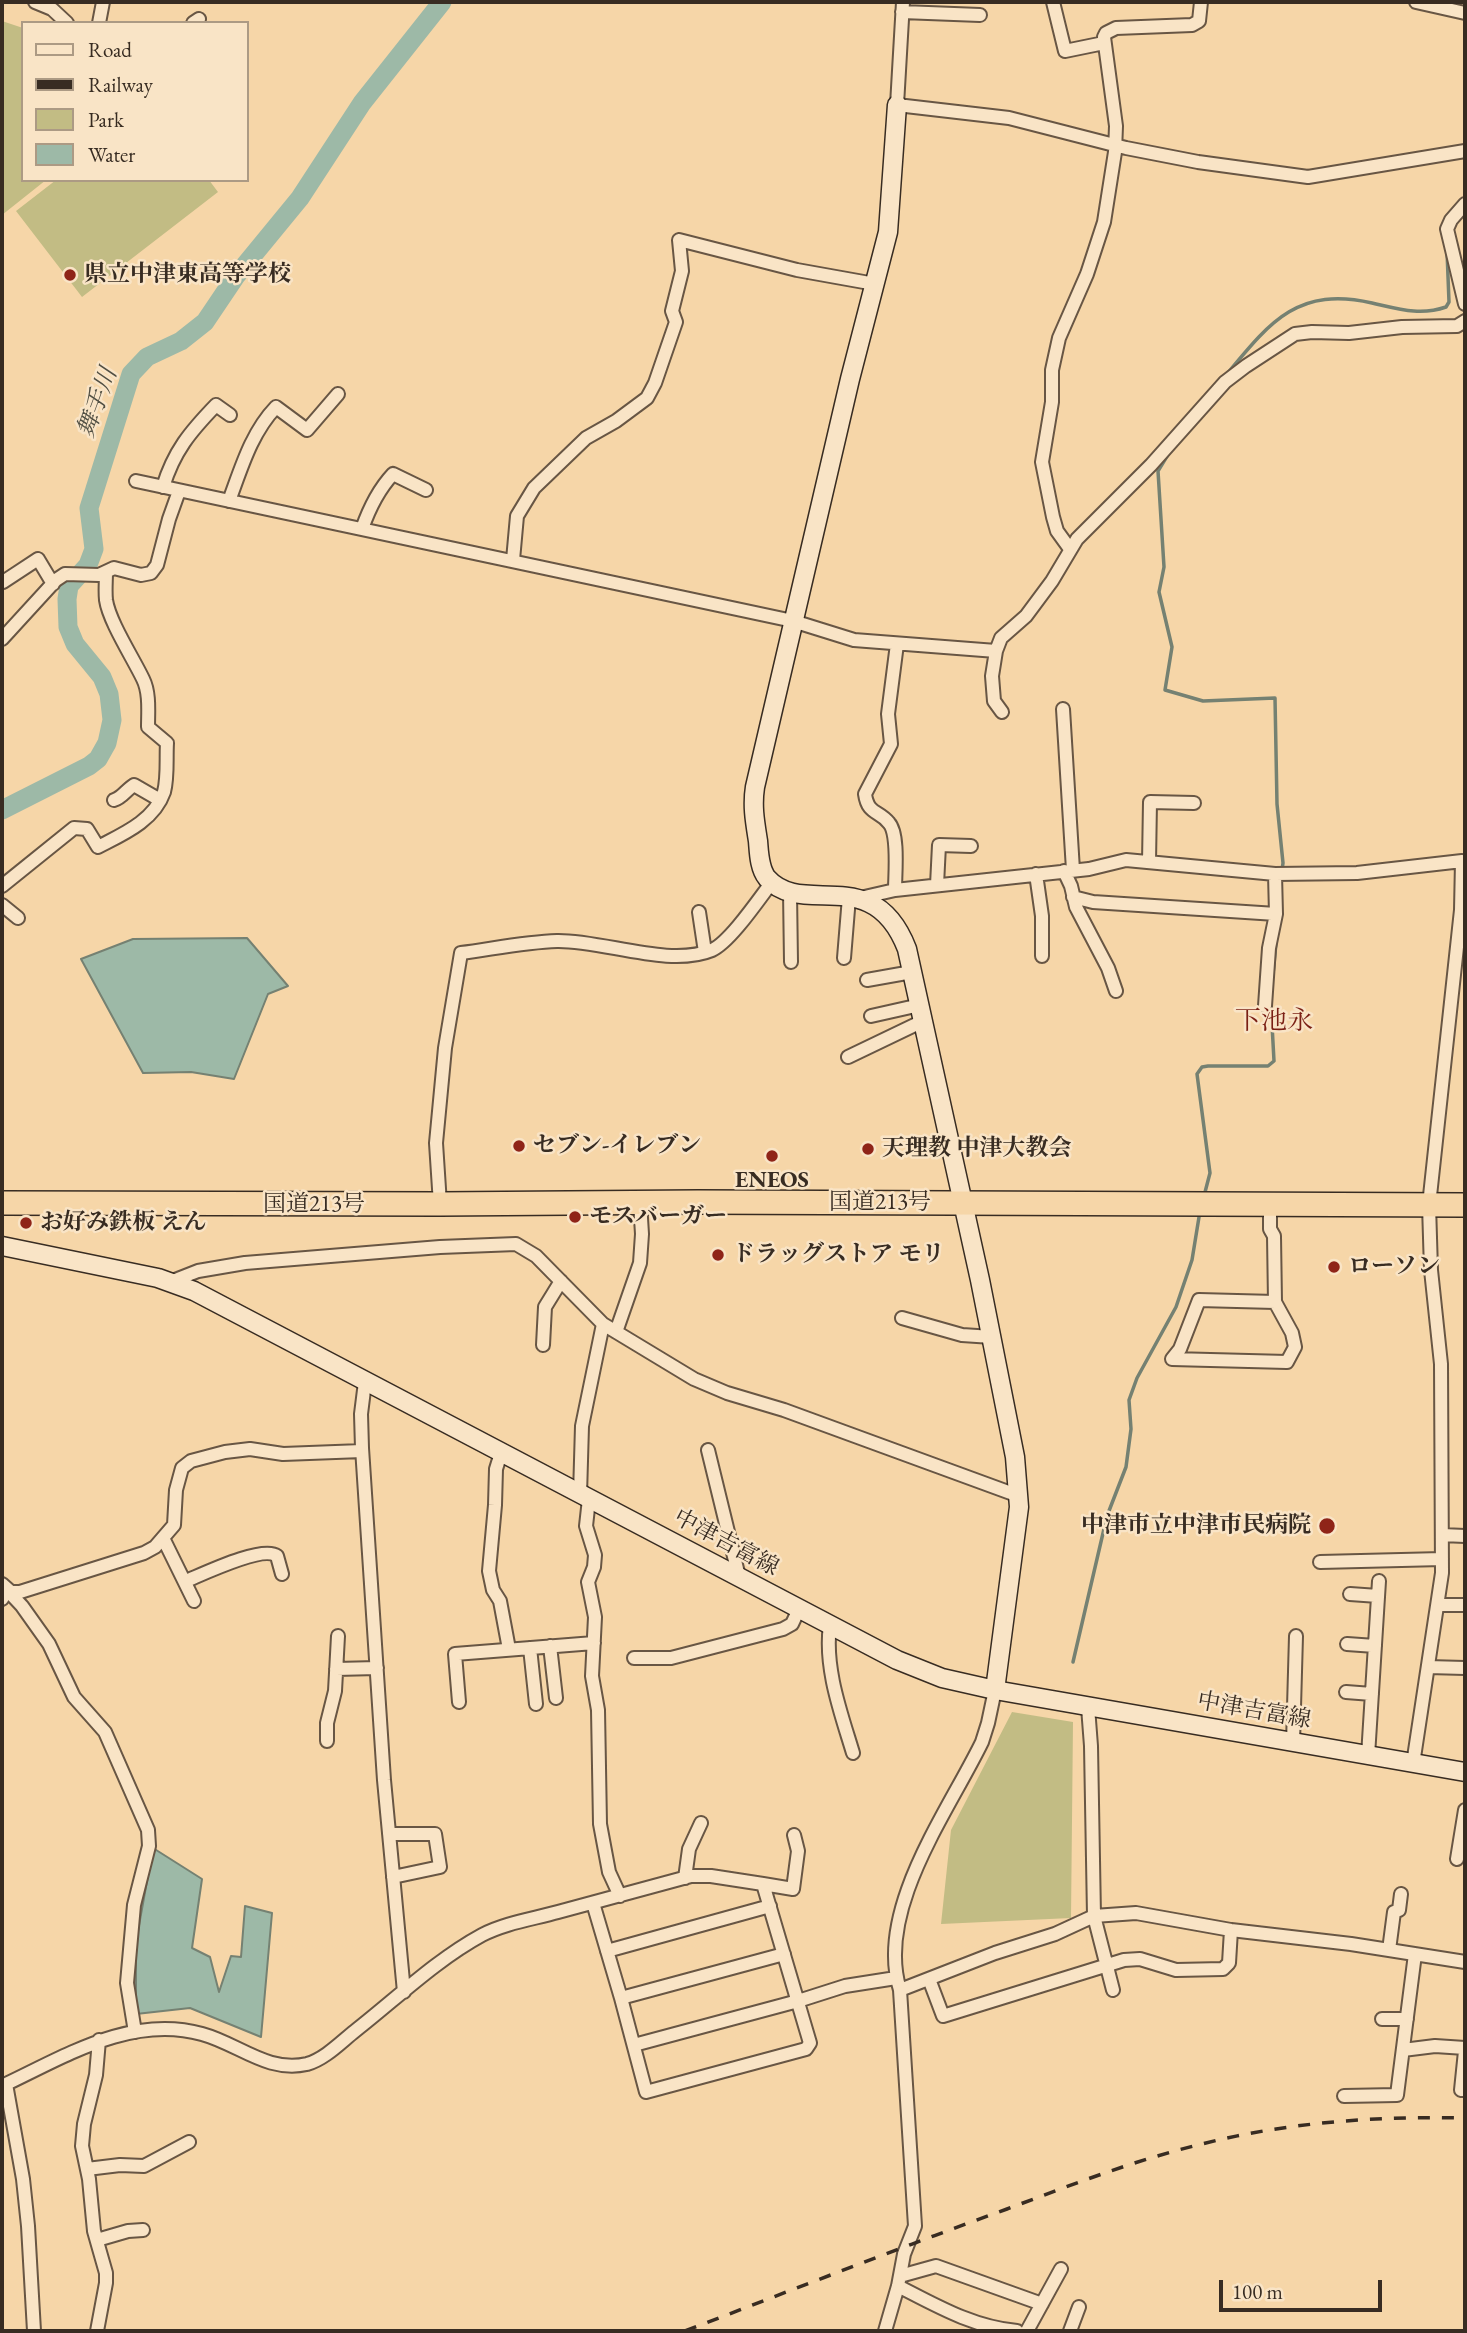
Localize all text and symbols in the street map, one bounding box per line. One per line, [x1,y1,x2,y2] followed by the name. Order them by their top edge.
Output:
[21,21,248,182] legend
[88,36,132,63] text: Road
[88,71,153,98] text: Railway
[88,106,124,133] text: Park
[88,141,135,168] text: Water
[84,261,291,289] place label: 県立中津東高等学校
[62,267,78,283] marker: 県立中津東高等学校
[72,364,124,442] water label: 舞手川
[1235,1006,1313,1038] district label: 下池永
[533,1132,701,1160] place label: セブン-イレブン
[882,1135,1071,1163] place label: 天理教 中津大教会
[511,1138,527,1154] marker: セブン-イレブン
[860,1141,876,1157] marker: 天理教 中津大教会
[764,1148,780,1164] marker: ENEOS
[735,1167,809,1195] place label: ENEOS
[829,1189,931,1217] street label: 国道213号
[263,1191,365,1219] street label: 国道213号
[589,1203,727,1231] place label: モスバーガー
[40,1209,206,1237] place label: お好み鉄板 えん
[567,1209,583,1225] marker: モスバーガー
[18,1215,34,1231] marker: お好み鉄板 えん
[732,1241,944,1269] place label: ドラッグストア モリ
[710,1247,726,1263] marker: ドラッグストア モリ
[1348,1253,1440,1281] place label: ローソン
[1326,1259,1342,1275] marker: ローソン
[669,1504,783,1582] street label: 中津吉富線
[1081,1512,1311,1540] place label: 中津市立中津市民病院
[1317,1516,1337,1536] marker: 中津市立中津市民病院
[1195,1687,1313,1735] street label: 中津吉富線
[1222,2266,1385,2310] scale bar
[1232,2278,1283,2305] text: 100 m

